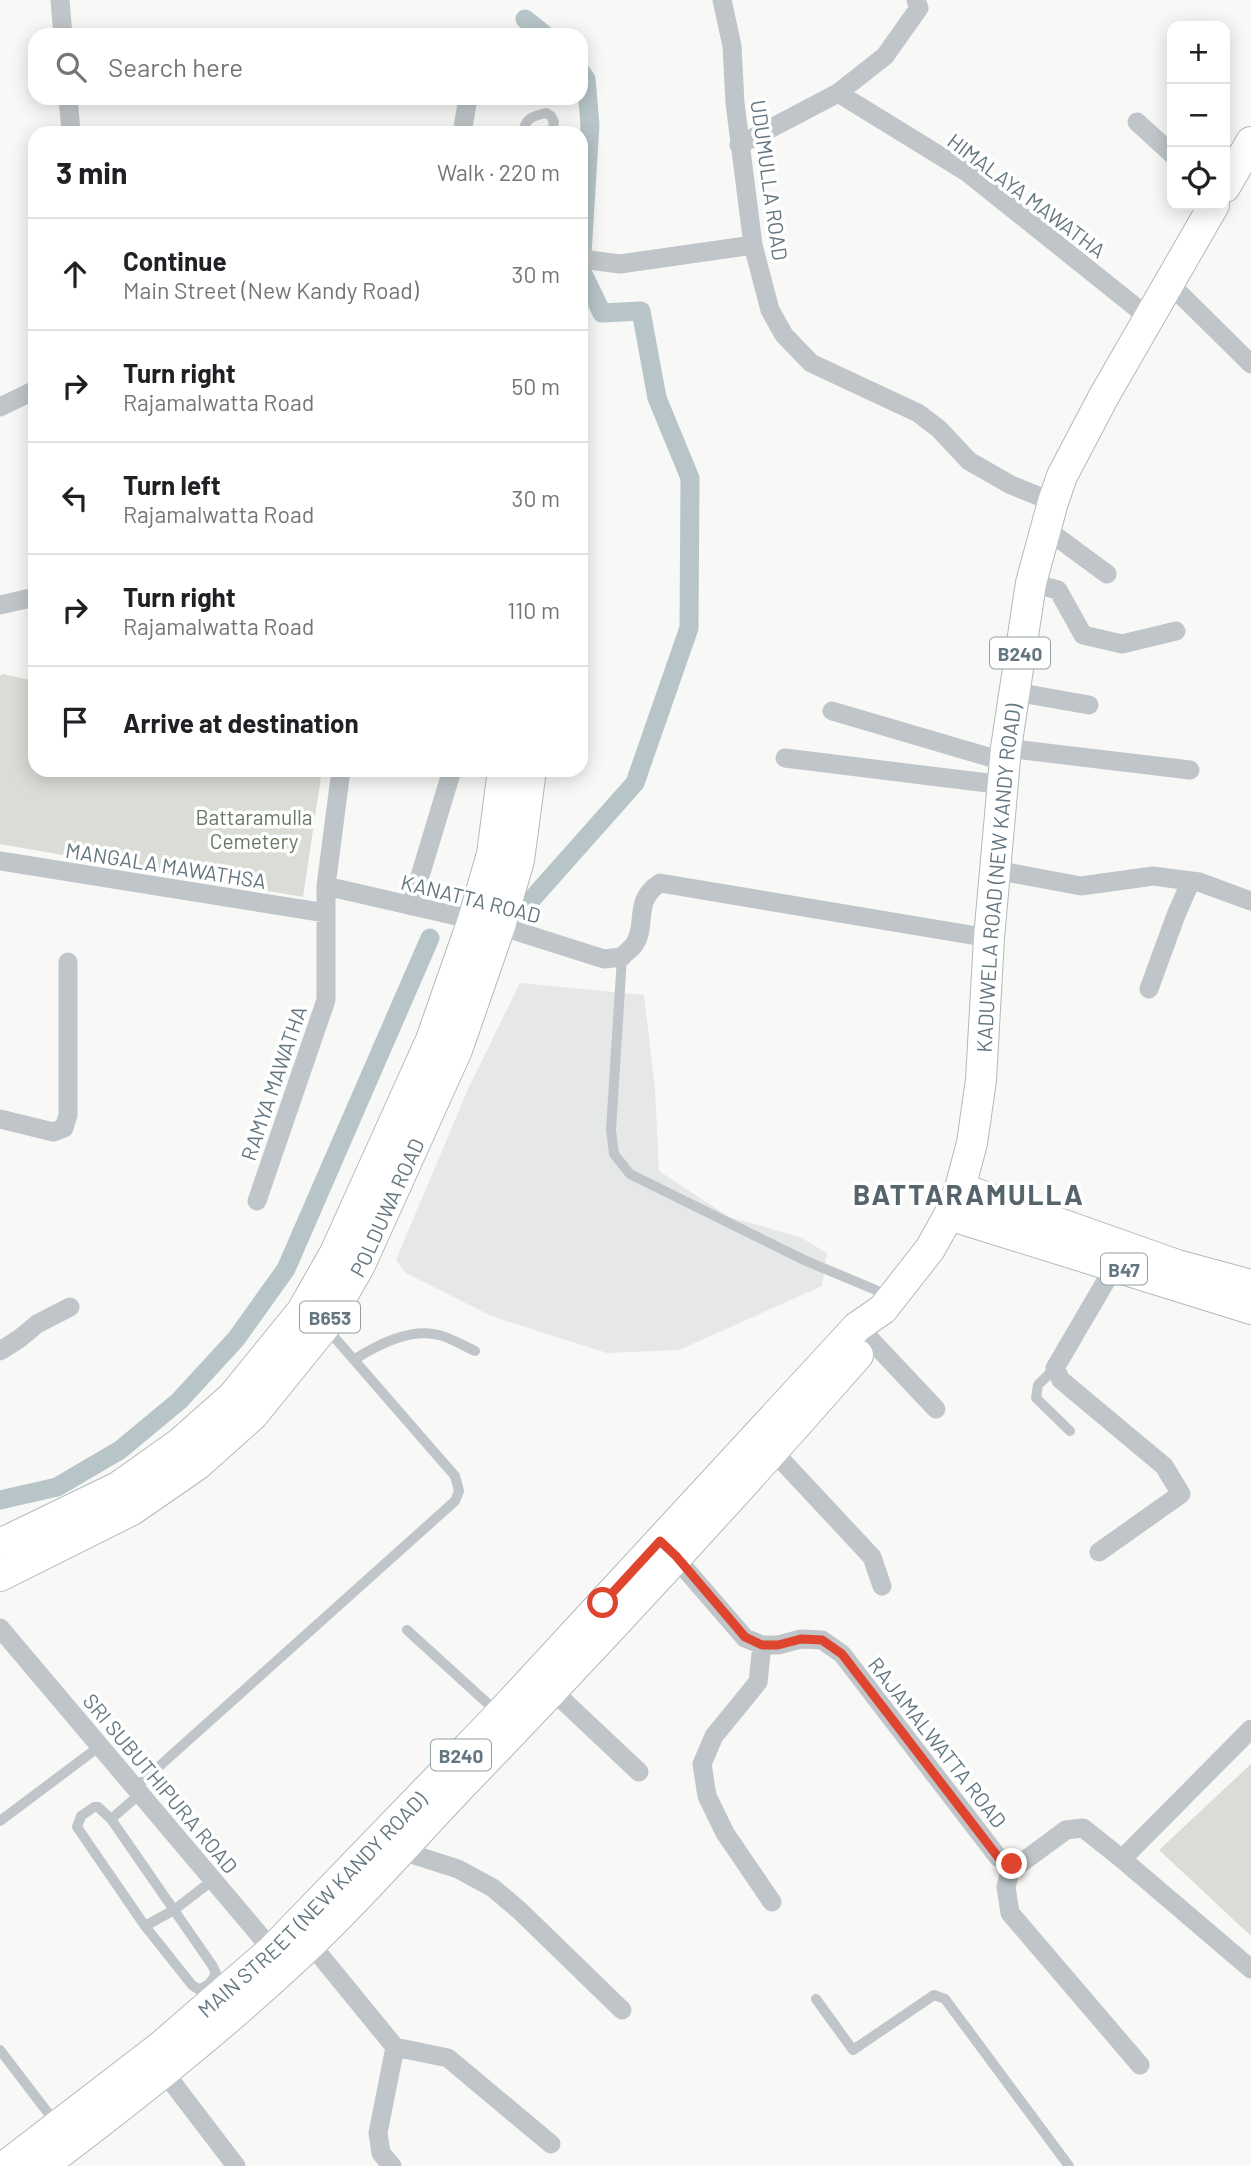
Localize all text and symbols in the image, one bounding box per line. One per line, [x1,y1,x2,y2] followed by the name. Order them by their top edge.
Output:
[1167,21,1230,210] map controls
[1167,21,1230,84] button: +
[28,28,588,105] search box
[52,48,90,86] icon: search
[108,51,243,82] text: Search here
[1167,84,1230,147] button: −
[746,98,794,262] street label: UDUMULLA ROAD
[943,127,1111,263] street label: HIMALAYA MAWATHA
[1167,147,1230,210] button: locate
[56,154,127,190] text: 3 min
[437,158,560,186] text: Walk · 220 m
[123,245,227,276] text: Continue
[56,255,94,293] icon: ahead
[512,260,560,288] text: 30 m
[123,276,419,304] text: Main Street (New Kandy Road)
[123,357,236,388] text: Turn right
[56,367,94,405] icon: right
[512,372,560,400] text: 50 m
[123,388,314,416] text: Rajamalwatta Road
[123,469,221,500] text: Turn left
[56,479,94,517] icon: left
[512,484,560,512] text: 30 m
[123,500,314,528] text: Rajamalwatta Road
[123,581,236,612] text: Turn right
[56,591,94,629] icon: right
[507,596,560,624] text: 110 m
[123,612,314,640] text: Rajamalwatta Road
[990,638,1050,668] road number: B240
[970,701,1025,1053] street label: KADUWELA ROAD (NEW KANDY ROAD)
[56,703,94,741] icon: arrive
[123,707,359,738] text: Arrive at destination
[195,804,313,853] park label: Battaramulla Cemetery
[64,837,268,893] street label: MANGALA MAWATHSA
[399,869,543,927] street label: KANATTA ROAD
[235,1002,311,1164] street label: RAMYA MAWATHA
[344,1134,428,1281] street label: POLDUWA ROAD
[853,1177,1085,1211] district label: BATTARAMULLA
[1101,1254,1147,1284] road number: B47
[300,1302,360,1332] road number: B653
[587,1587,618,1618] route start
[864,1652,1012,1832] street label: RAJAMALWATTA ROAD
[79,1688,243,1878] street label: SRI SUBUTHIPURA ROAD
[431,1740,491,1770] road number: B240
[192,1786,431,2022] street label: MAIN STREET (NEW KANDY ROAD)
[996,1848,1027,1879] route end

